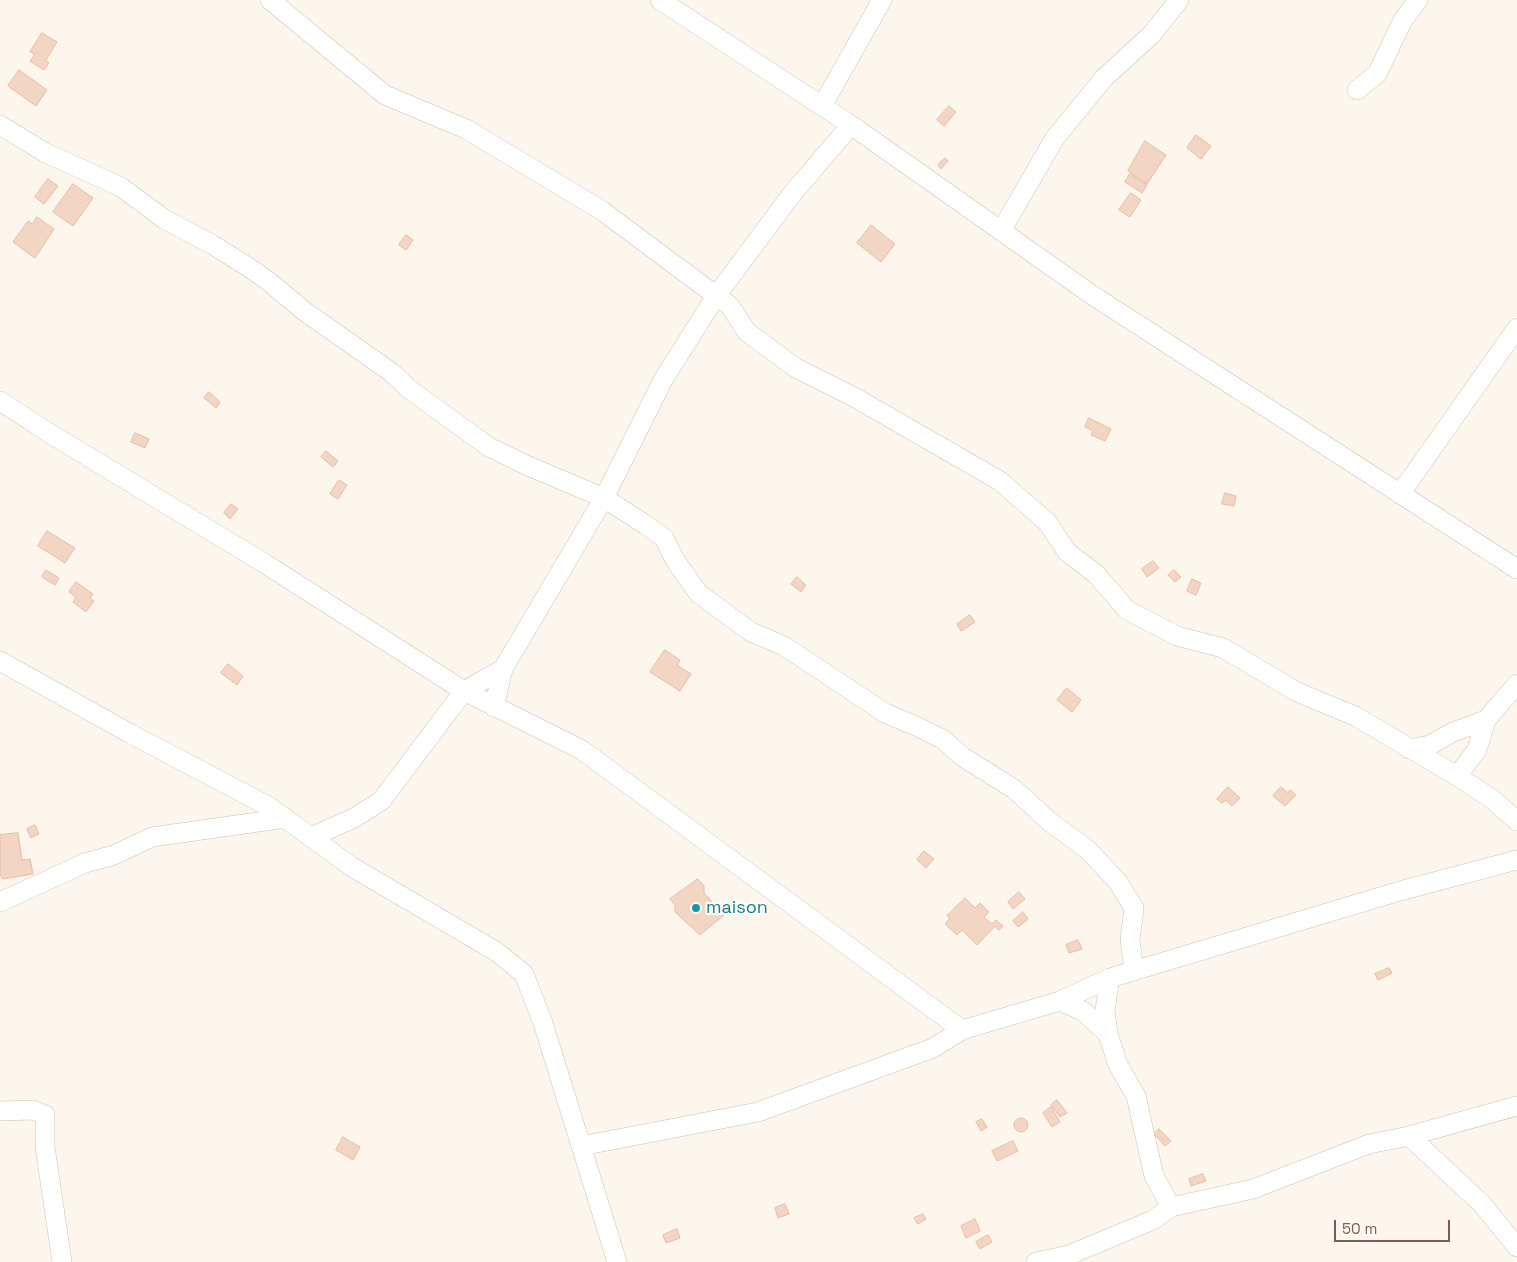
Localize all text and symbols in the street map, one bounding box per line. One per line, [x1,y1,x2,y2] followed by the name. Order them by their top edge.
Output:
[706,897,768,919] place label: maison
[690,902,702,914] marker: maison
[1337,1210,1453,1242] scale bar
[1342,1219,1377,1238] text: 50 m

